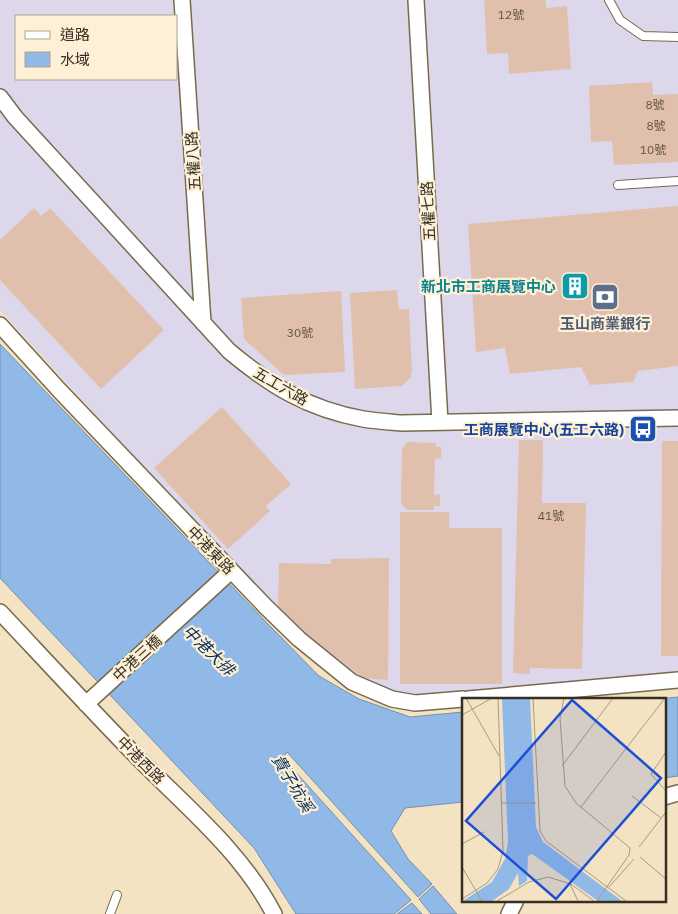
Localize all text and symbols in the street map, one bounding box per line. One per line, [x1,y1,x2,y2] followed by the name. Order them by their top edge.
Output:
[498,7,524,22] house number: 12號
[15,15,178,80] legend
[60,25,90,44] text: 道路
[60,50,90,69] text: 水域
[645,97,665,112] house number: 8號
[646,118,666,133] house number: 8號
[181,130,205,192] street label: 五權八路
[640,142,666,157] house number: 10號
[417,181,439,241] street label: 五權七路
[560,271,590,301] building icon: 新北市工商展覽中心
[421,277,556,296] place label: 新北市工商展覽中心
[590,282,620,312] bank icon: 玉山商業銀行
[560,314,650,333] place label: 玉山商業銀行
[287,325,313,340] house number: 30號
[250,363,312,409] street label: 五工六路
[628,414,658,444] bus stop icon: 工商展覽中心(五工六路)
[464,420,624,439] place label: 工商展覽中心(五工六路)
[538,508,564,523] house number: 41號
[183,522,239,578] street label: 中港東路
[179,621,240,681] water label: 中港大排
[108,631,166,685] street label: 中港三橋
[462,698,666,902] inset map
[113,732,169,788] street label: 中港西路
[268,750,319,817] water label: 貴子坑溪

